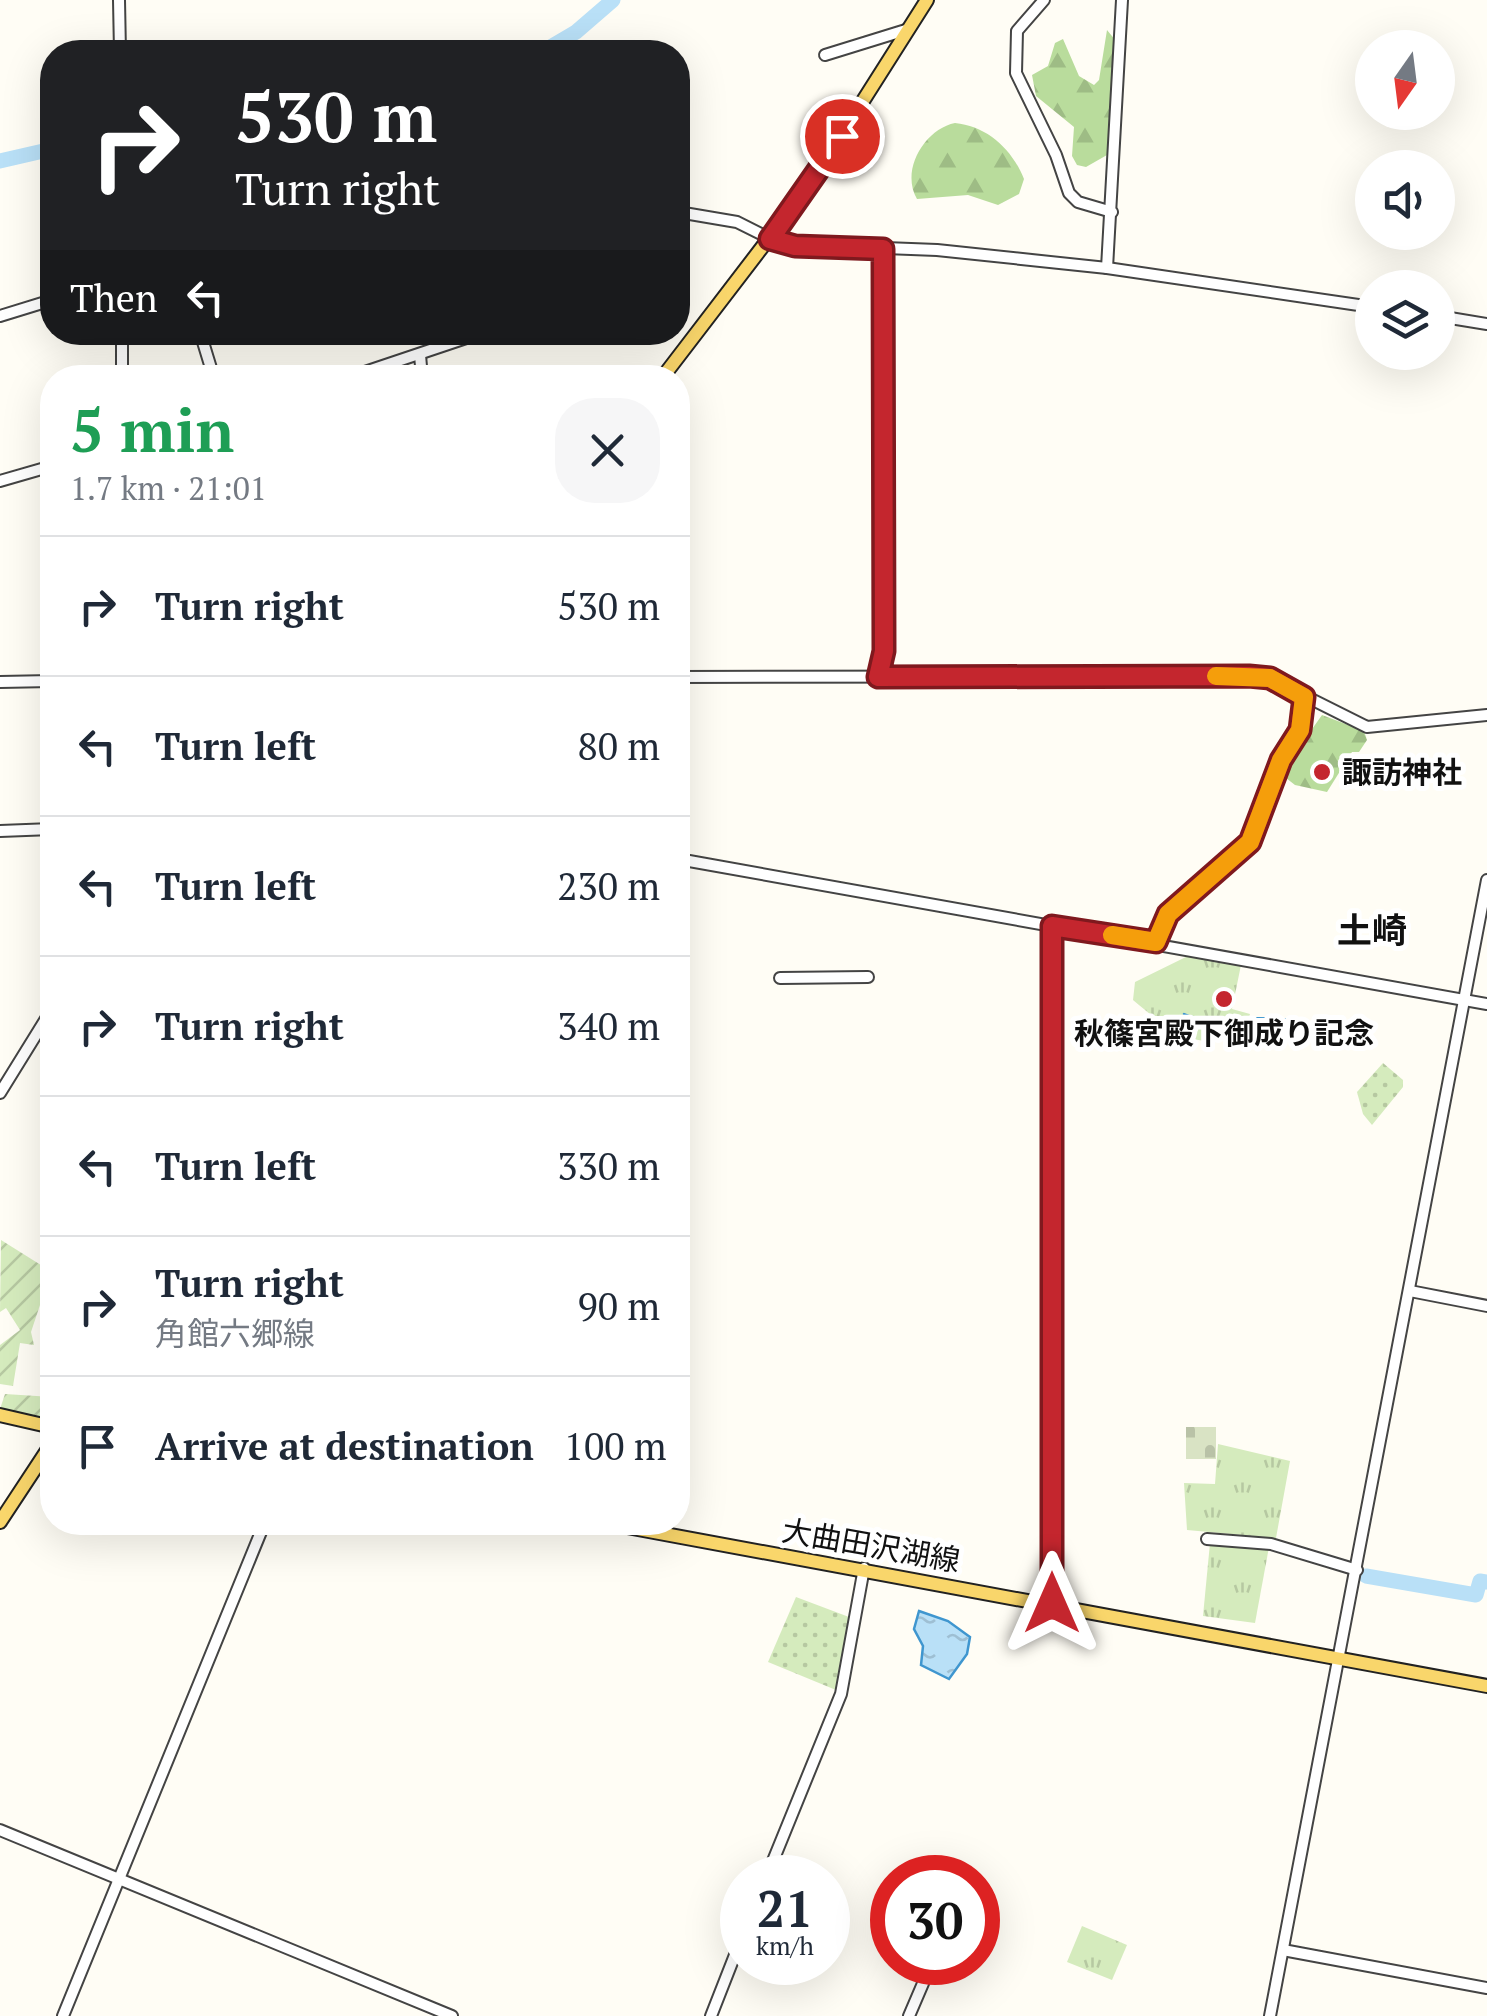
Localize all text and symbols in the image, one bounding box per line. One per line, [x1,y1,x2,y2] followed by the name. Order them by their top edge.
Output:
[1355,30,1455,130] north arrow
[1355,30,1455,370] map controls
[235,69,437,162] text: 530 m
[70,80,200,210] icon: right
[800,94,885,179] pin
[815,109,870,164] icon: arrive
[1355,150,1455,250] button: sound
[235,158,440,218] text: Turn right
[178,270,233,325] icon: left
[1355,270,1455,370] button: layers
[70,273,158,323] text: Then
[70,390,234,469] text: 5 min
[555,398,660,503] button: close
[70,467,267,509] text: 1.7 km · 21:01
[70,579,125,634] icon: right
[155,581,344,631] text: Turn right
[557,581,660,631] text: 530 m
[70,719,125,774] icon: left
[155,721,316,771] text: Turn left
[577,721,660,771] text: 80 m
[1342,752,1462,792] place label: 諏訪神社
[1311,761,1333,783] marker: 諏訪神社
[70,859,125,914] icon: left
[155,861,316,911] text: Turn left
[557,861,660,911] text: 230 m
[1337,907,1407,953] district label: 土崎
[1213,988,1235,1010] marker: 秋篠宮殿下御成り記念
[70,999,125,1054] icon: right
[155,1001,344,1051] text: Turn right
[557,1001,660,1051] text: 340 m
[1074,1013,1374,1053] place label: 秋篠宮殿下御成り記念
[70,1139,125,1194] icon: left
[155,1141,316,1191] text: Turn left
[557,1141,660,1191] text: 330 m
[155,1258,344,1308] text: Turn right
[70,1279,125,1334] icon: right
[577,1281,660,1331] text: 90 m
[155,1312,315,1354] text: 角館六郷線
[70,1419,125,1474] icon: arrive
[155,1421,534,1471] text: Arrive at destination
[564,1421,667,1471] text: 100 m
[779,1510,963,1580] street label: 大曲田沢湖線
[1000,1551,1104,1655] position arrow
[870,1855,1000,1985] speed limit sign: 30
[757,1875,813,1941] text: 21
[756,1929,814,1962] text: km/h

